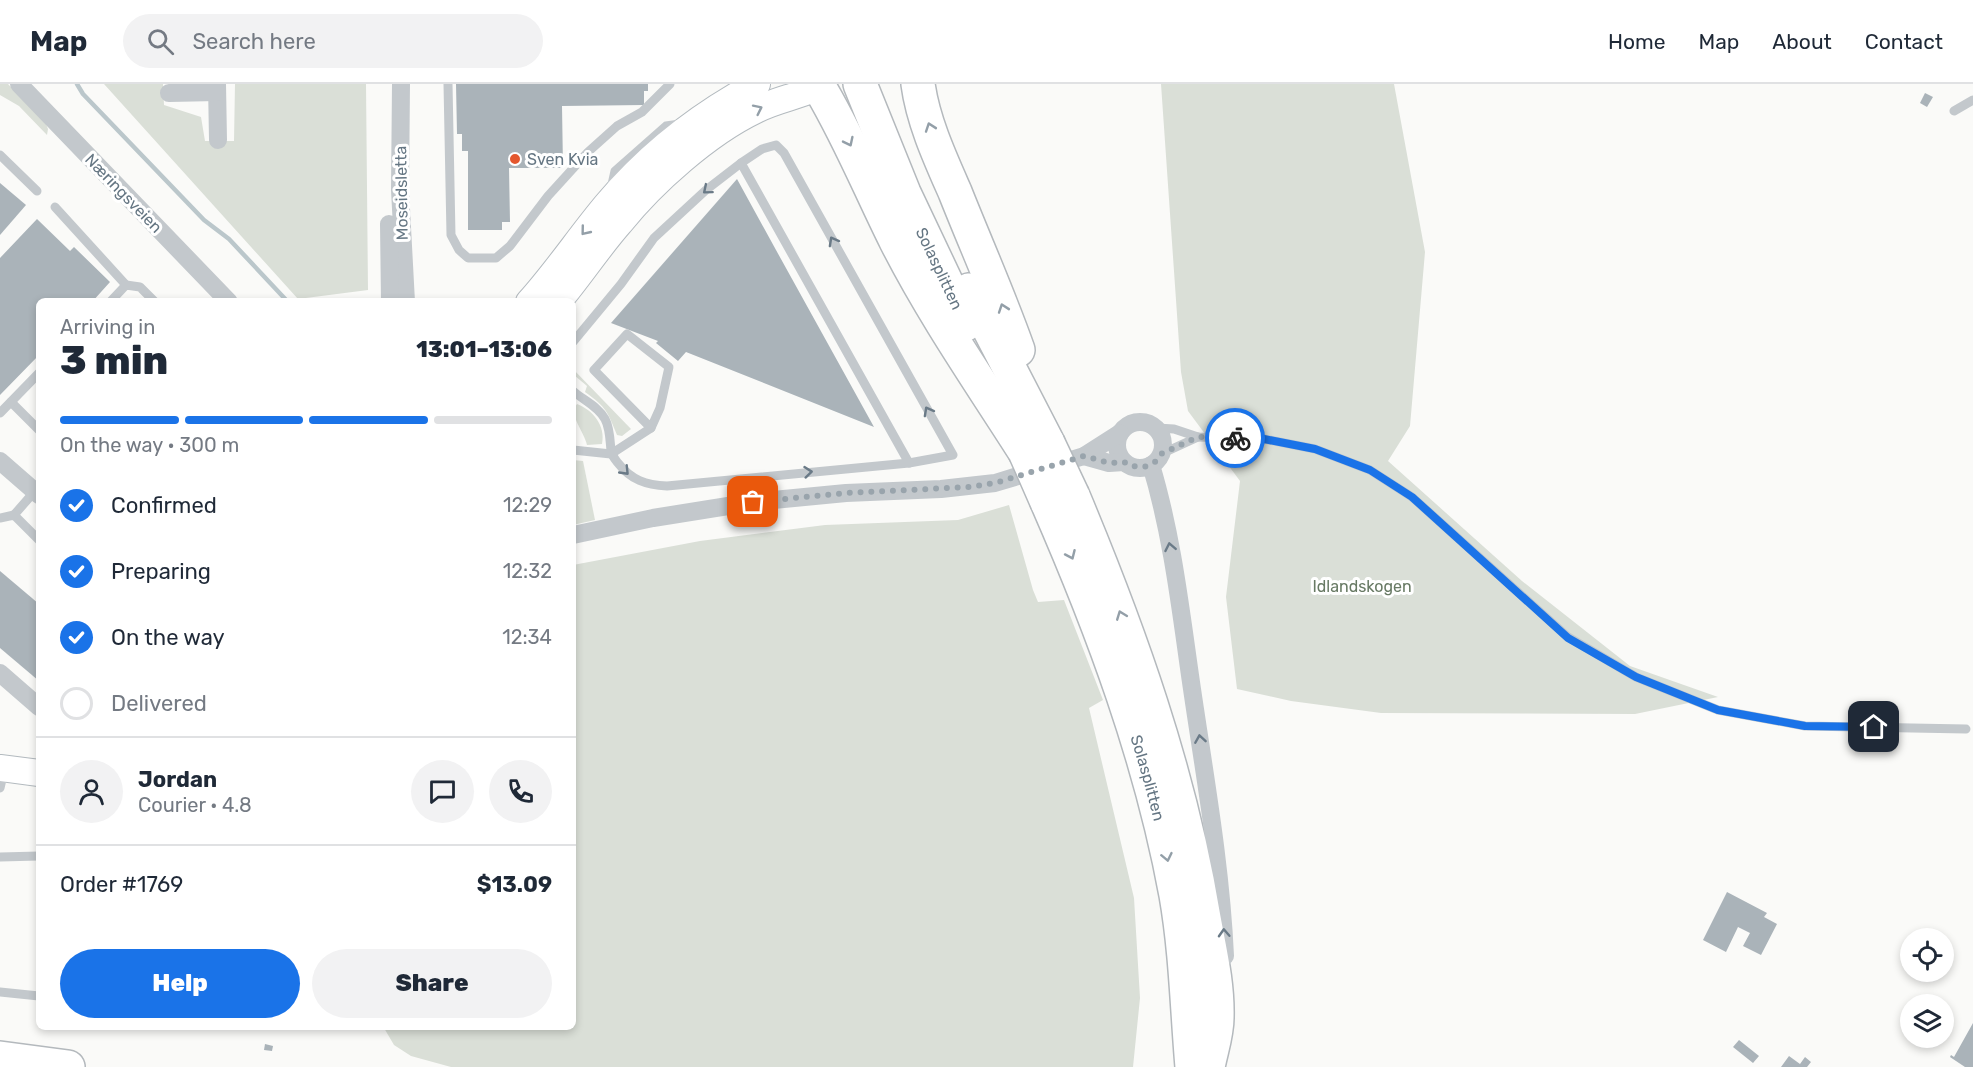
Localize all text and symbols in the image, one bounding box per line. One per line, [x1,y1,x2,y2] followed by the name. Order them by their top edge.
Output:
[123,14,543,68] search box
[30,25,87,58] text: Map
[144,25,177,58] icon: search
[192,28,316,55] text: Search here
[1608,29,1665,54] text: Home
[1698,29,1739,54] text: Map
[1772,29,1832,54] text: About
[1865,29,1943,54] text: Contact
[751,105,762,117] one-way arrow
[924,122,937,133] one-way arrow
[842,135,854,146] one-way arrow
[391,145,412,241] street label: Moseidsletta
[81,150,166,237] street label: Næringsveien
[527,150,598,169] place label: Sven Kvia
[508,152,522,166] marker: Sven Kvia
[703,183,714,194] one-way arrow
[581,224,592,235] one-way arrow
[912,225,967,313] street label: Solasplitten
[829,237,840,247] one-way arrow
[997,303,1010,313] one-way arrow
[60,315,155,339] text: Arriving in
[416,336,552,363] text: 13:01–13:06
[60,338,168,384] text: 3 min
[924,407,936,417] one-way arrow
[1205,408,1265,468] courier
[1219,422,1252,455] icon: bike
[60,433,239,457] text: On the way · 300 m
[618,463,629,474] one-way arrow
[804,466,813,479] one-way arrow
[727,476,778,527] pin
[736,485,769,518] icon: bag
[60,489,93,522] icon: check
[111,492,217,519] text: Confirmed
[503,493,552,517] text: 12:29
[1164,542,1177,552] one-way arrow
[1063,549,1075,560] one-way arrow
[60,555,93,588] icon: check
[111,558,211,585] text: Preparing
[503,559,552,583] text: 12:32
[1312,577,1412,596] park label: Idlandskogen
[1115,610,1128,621] one-way arrow
[60,621,93,654] icon: check
[111,624,225,651] text: On the way
[502,625,552,649] text: 12:34
[111,690,207,717] text: Delivered
[1848,701,1899,752] pin
[1857,710,1890,743] icon: home
[1126,733,1169,823] street label: Solasplitten
[1194,735,1206,744] one-way arrow
[60,760,123,823] button: person
[411,760,474,823] button: chat
[489,760,552,823] button: phone
[138,766,217,793] text: Jordan
[138,793,252,817] text: Courier · 4.8
[1160,852,1173,862] one-way arrow
[60,871,183,898] text: Order #1769
[477,871,552,898] text: $13.09
[1217,928,1230,937] one-way arrow
[1900,928,1954,1048] map controls
[1900,928,1954,982] button: locate
[60,949,300,1018] button: Help
[312,949,552,1018] button: Share
[1900,994,1954,1048] button: layers

